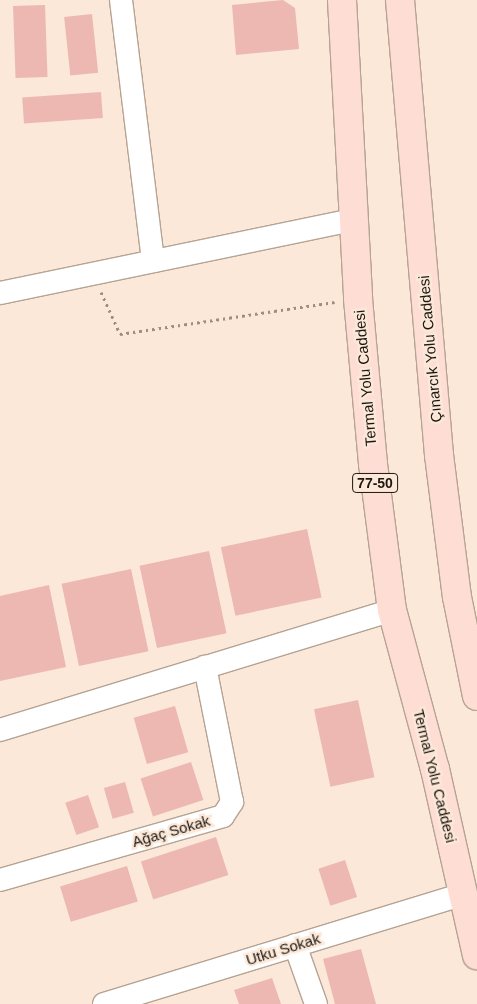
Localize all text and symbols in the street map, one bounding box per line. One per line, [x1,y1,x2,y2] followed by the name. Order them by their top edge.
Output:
[415,275,445,423] street label: Çınarcık Yolu Caddesi
[350,309,380,447] street label: Termal Yolu Caddesi
[351,472,399,494] road number: 77-50
[410,707,460,845] street label: Termal Yolu Caddesi
[130,811,212,851] street label: Ağaç Sokak
[244,929,322,969] street label: Utku Sokak

